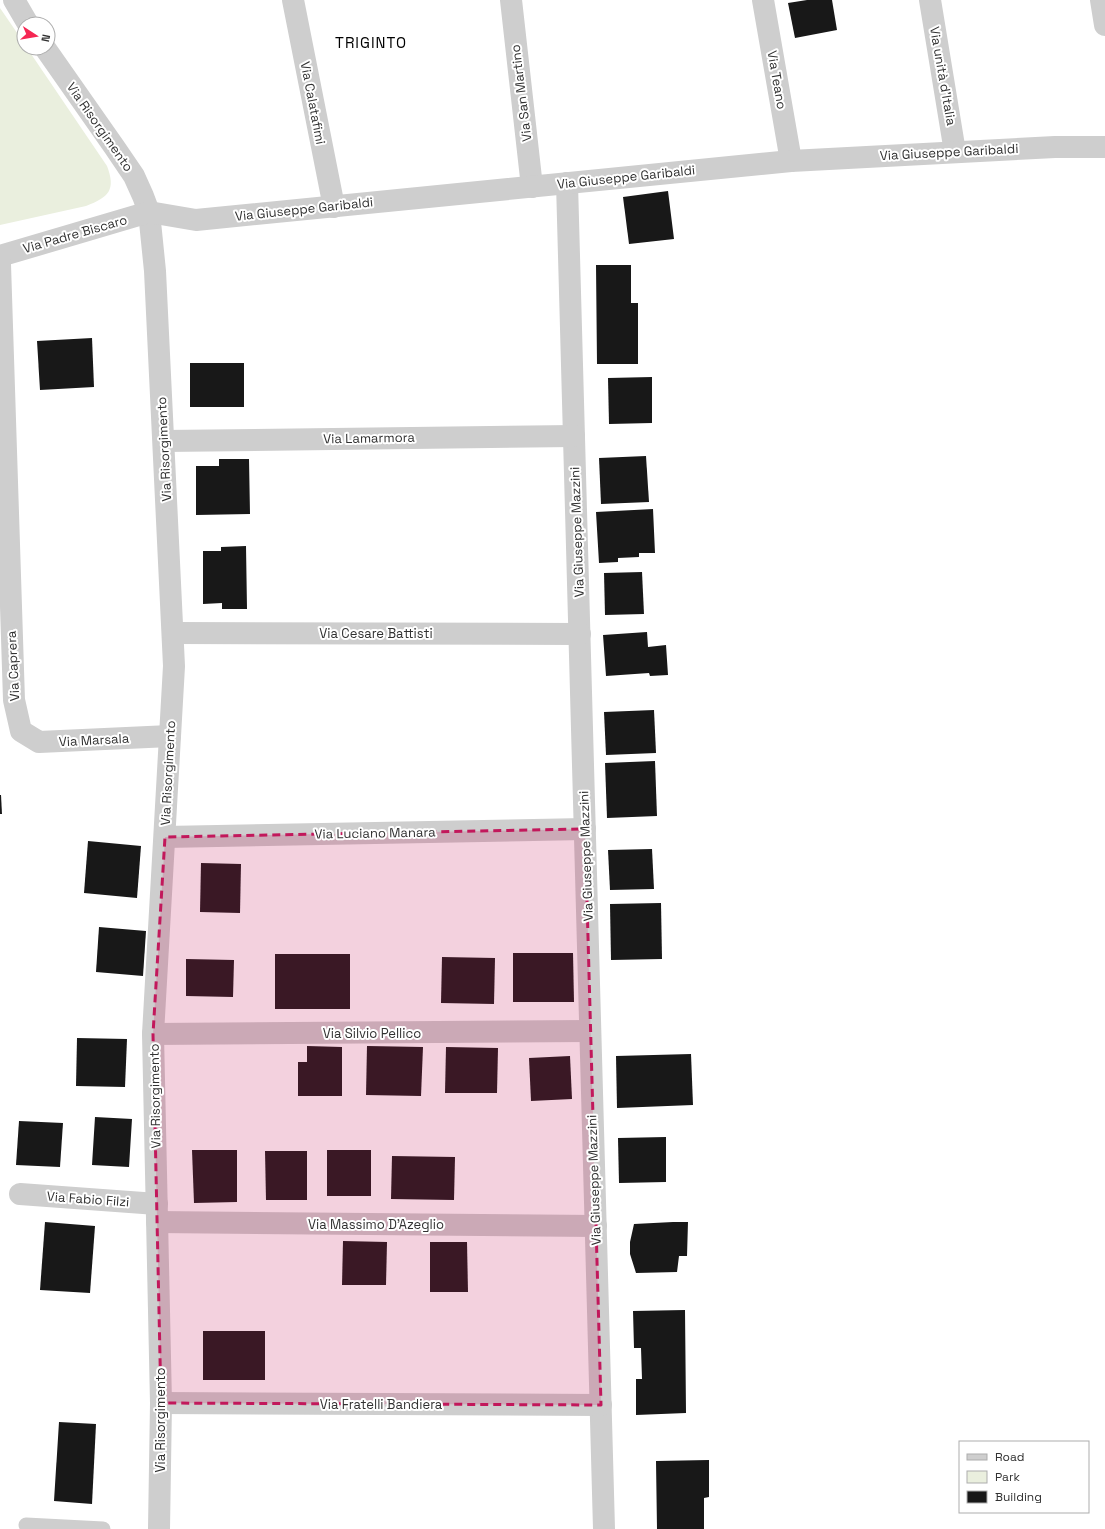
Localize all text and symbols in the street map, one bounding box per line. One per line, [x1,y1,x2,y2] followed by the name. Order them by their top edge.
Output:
[16,16,56,56] north arrow
[926,25,960,127] street label: Via unità d'Italia
[38,33,53,43] text: N
[335,33,407,52] district label: TRIGINTO
[507,44,535,142] street label: Via San Martino
[763,49,791,111] street label: Via Teano
[297,60,329,146] street label: Via Calatafimi
[63,79,137,175] street label: Via Risorgimento
[879,140,1019,164] street label: Via Giuseppe Garibaldi
[556,161,696,193] street label: Via Giuseppe Garibaldi
[234,193,374,225] street label: Via Giuseppe Garibaldi
[21,211,129,257] street label: Via Padre Biscaro
[153,396,175,502] street label: Via Risorgimento
[323,429,415,447] street label: Via Lamarmora
[566,466,588,598] street label: Via Giuseppe Mazzini
[319,625,433,642] street label: Via Cesare Battisti
[3,630,23,702] street label: Via Caprera
[157,720,179,826] street label: Via Risorgimento
[58,730,130,750] street label: Via Marsala
[575,790,597,922] street label: Via Giuseppe Mazzini
[314,823,436,843] street label: Via Luciano Manara
[323,1025,421,1042] street label: Via Silvio Pellico
[146,1043,164,1149] street label: Via Risorgimento
[583,1114,605,1246] street label: Via Giuseppe Mazzini
[46,1188,130,1210] street label: Via Fabio Filzi
[308,1216,444,1233] street label: Via Massimo D'Azeglio
[152,1368,169,1472] street label: Via Risorgimento
[320,1396,443,1413] street label: Via Fratelli Bandiera
[959,1441,1089,1513] legend
[995,1449,1024,1465] text: Road
[995,1469,1020,1485] text: Park
[995,1489,1042,1505] text: Building

